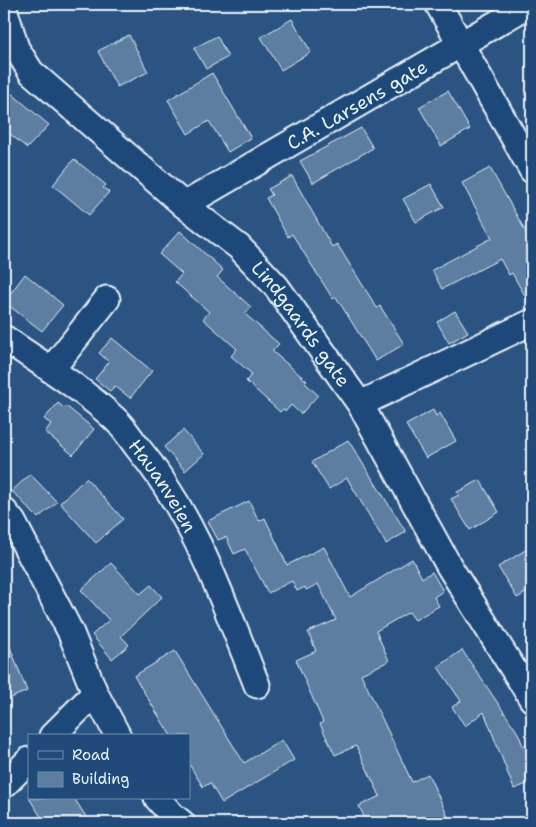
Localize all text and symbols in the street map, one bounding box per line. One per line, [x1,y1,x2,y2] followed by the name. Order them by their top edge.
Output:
[282,54,432,155] street label: C.A. Larsens gate
[246,255,356,392] street label: Lindgaards gate
[123,434,203,537] street label: Hauanveien
[28,734,190,800] legend
[72,745,110,765] text: Road
[72,769,129,789] text: Building

